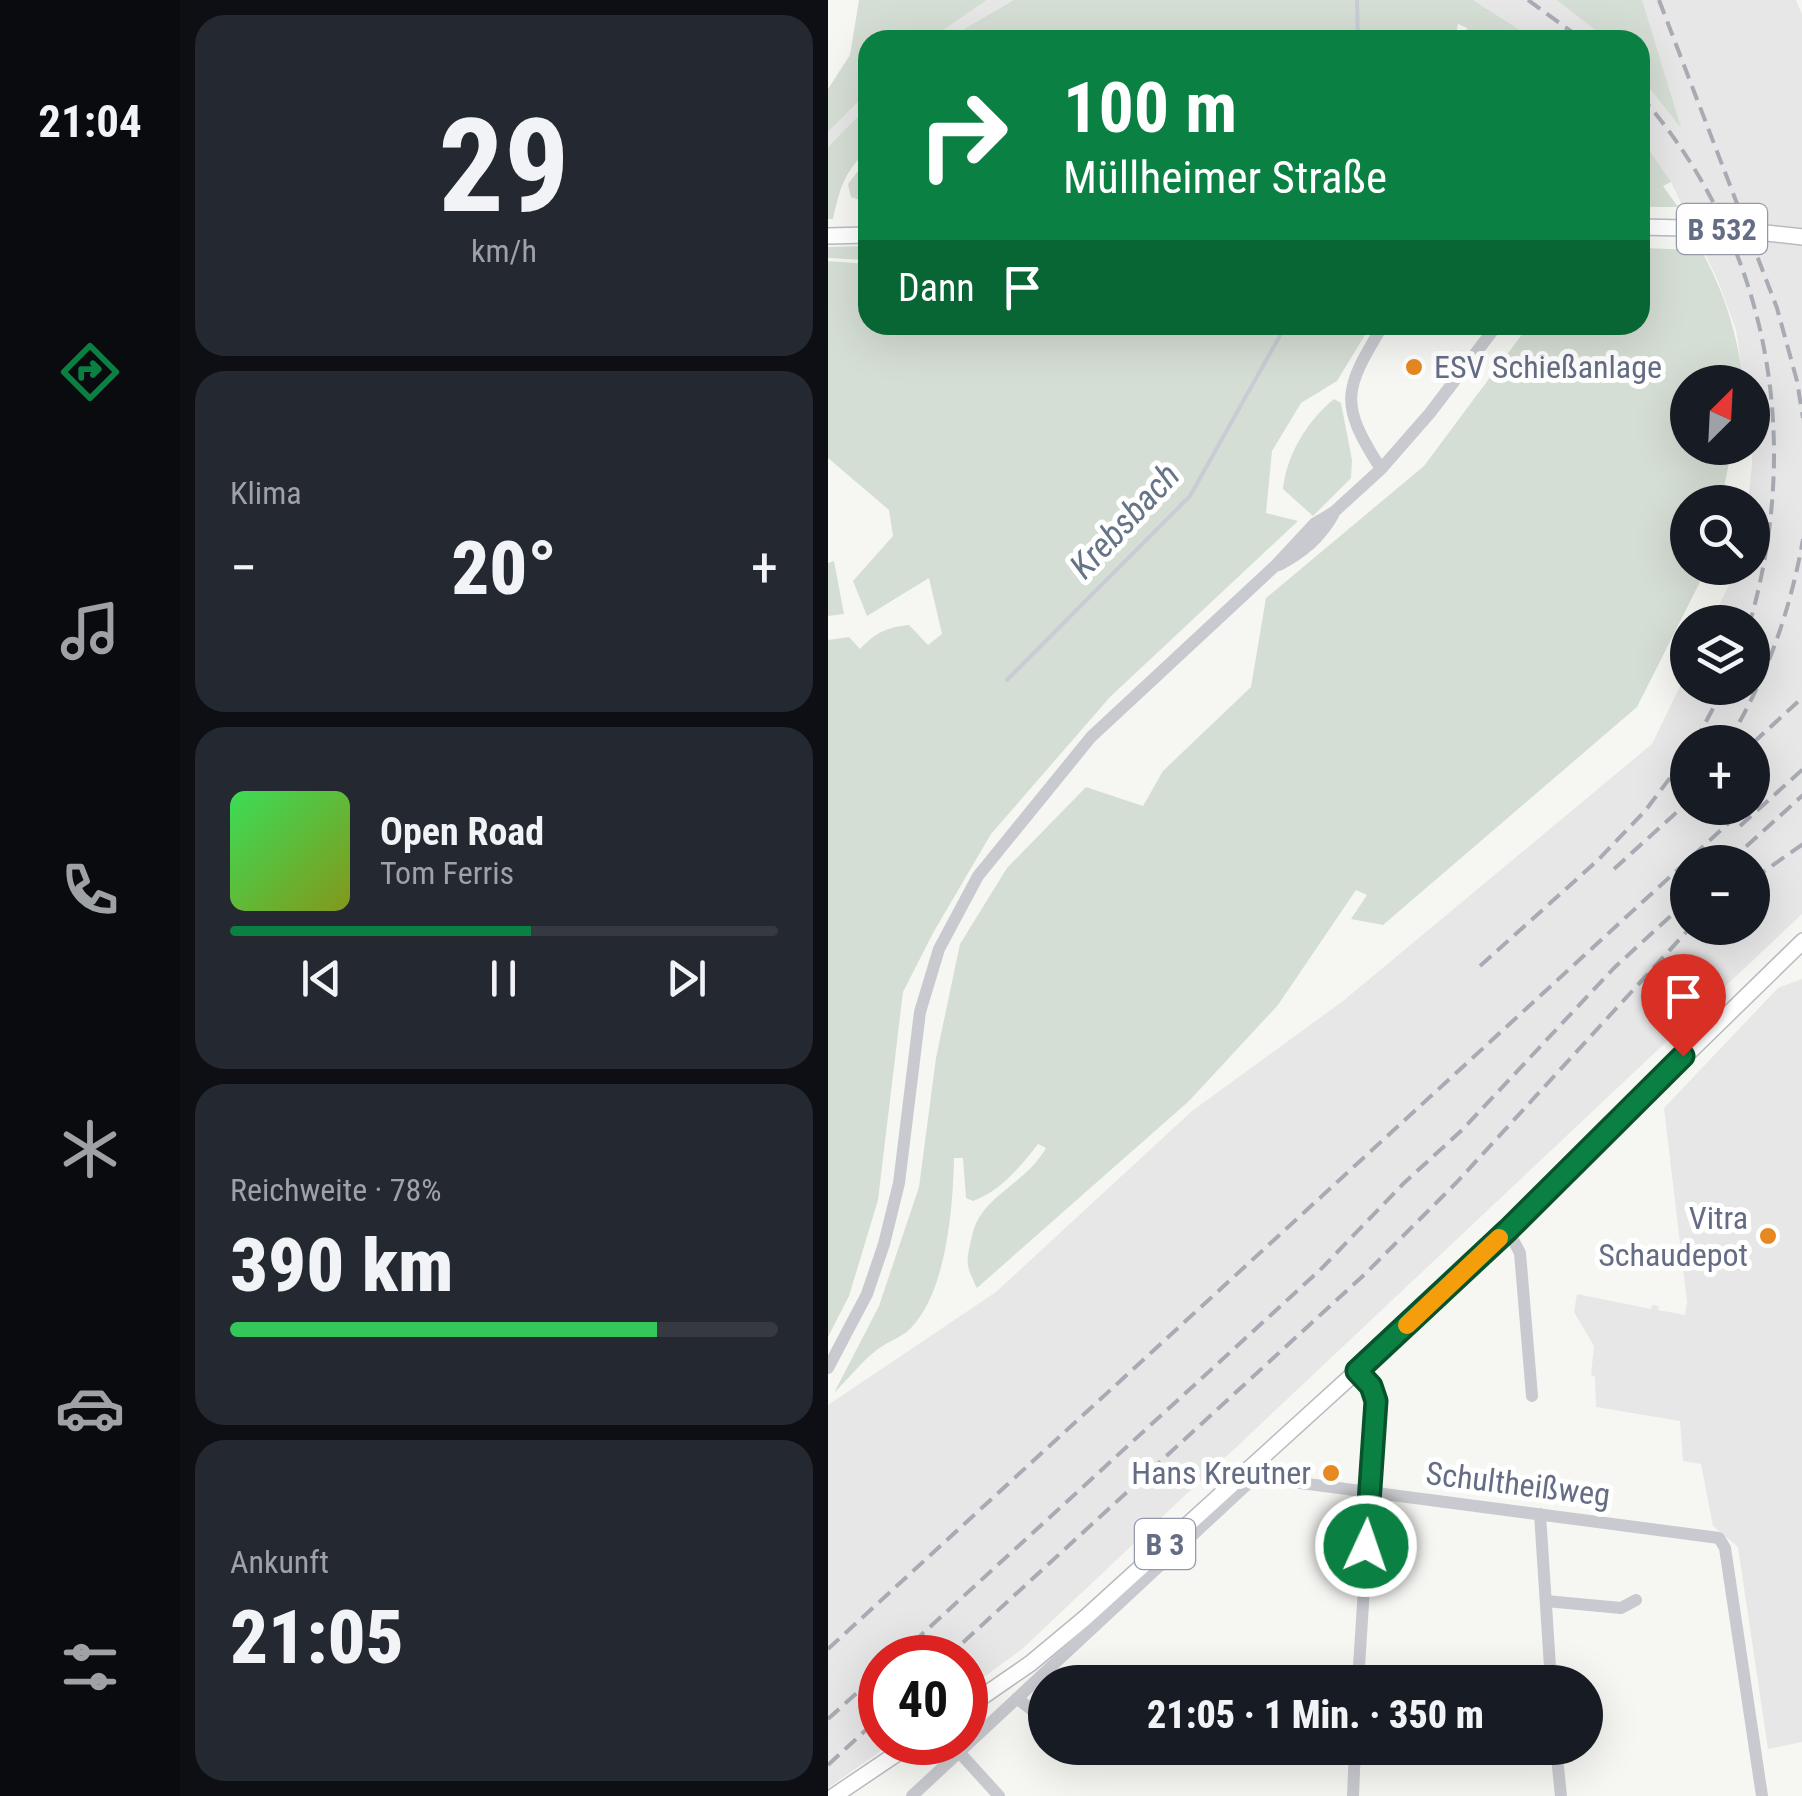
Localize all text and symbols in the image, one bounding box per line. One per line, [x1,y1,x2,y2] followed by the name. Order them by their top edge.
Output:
[1063,67,1237,149] text: 100 m
[898,70,1028,200] icon: right
[438,90,570,243] text: 29
[38,95,142,148] text: 21:04
[1063,151,1387,204] text: Müllheimer Straße
[1677,204,1767,254] road number: B 532
[471,232,537,270] text: km/h
[995,260,1050,315] icon: arrive
[898,266,975,310] text: Dann
[55,337,125,407] icon: directions
[1434,348,1662,386] place label: ESV Schießanlage
[1403,356,1425,378] marker: ESV Schießanlage
[1670,365,1770,465] north arrow
[1670,365,1770,945] map controls
[1062,455,1188,587] water label: Krebsbach
[230,474,302,512] text: Klima
[1670,485,1770,585] button: search
[451,524,557,612] text: 20°
[230,536,258,600] text: −
[751,536,778,600] text: +
[55,596,125,666] icon: music
[1670,605,1770,705] button: layers
[1670,725,1770,825] button: +
[380,810,544,854] text: Open Road
[1670,845,1770,945] button: −
[380,854,514,892] text: Tom Ferris
[55,855,125,925] icon: phone
[294,951,349,1006] icon: previous
[476,951,531,1006] icon: pause
[659,951,714,1006] icon: next
[1641,954,1726,1057] pin
[1656,969,1711,1024] icon: arrive
[55,1114,125,1184] icon: climate
[230,1171,442,1209] text: Reichweite · 78%
[1598,1199,1748,1274] place label: Vitra Schaudepot
[230,1221,453,1309] text: 390 km
[1757,1225,1779,1247] marker: Vitra Schaudepot
[55,1373,125,1443] icon: car
[1131,1454,1311,1492] place label: Hans Kreutner
[1424,1454,1612,1514] street label: Schultheißweg
[1320,1462,1342,1484] marker: Hans Kreutner
[1314,1494,1418,1598] position arrow
[1135,1519,1195,1569] road number: B 3
[230,1543,329,1581] text: Ankunft
[230,1593,404,1681] text: 21:05
[55,1632,125,1702] icon: filters
[858,1635,988,1765] speed limit sign: 40
[1147,1693,1484,1737] text: 21:05 · 1 Min. · 350 m

